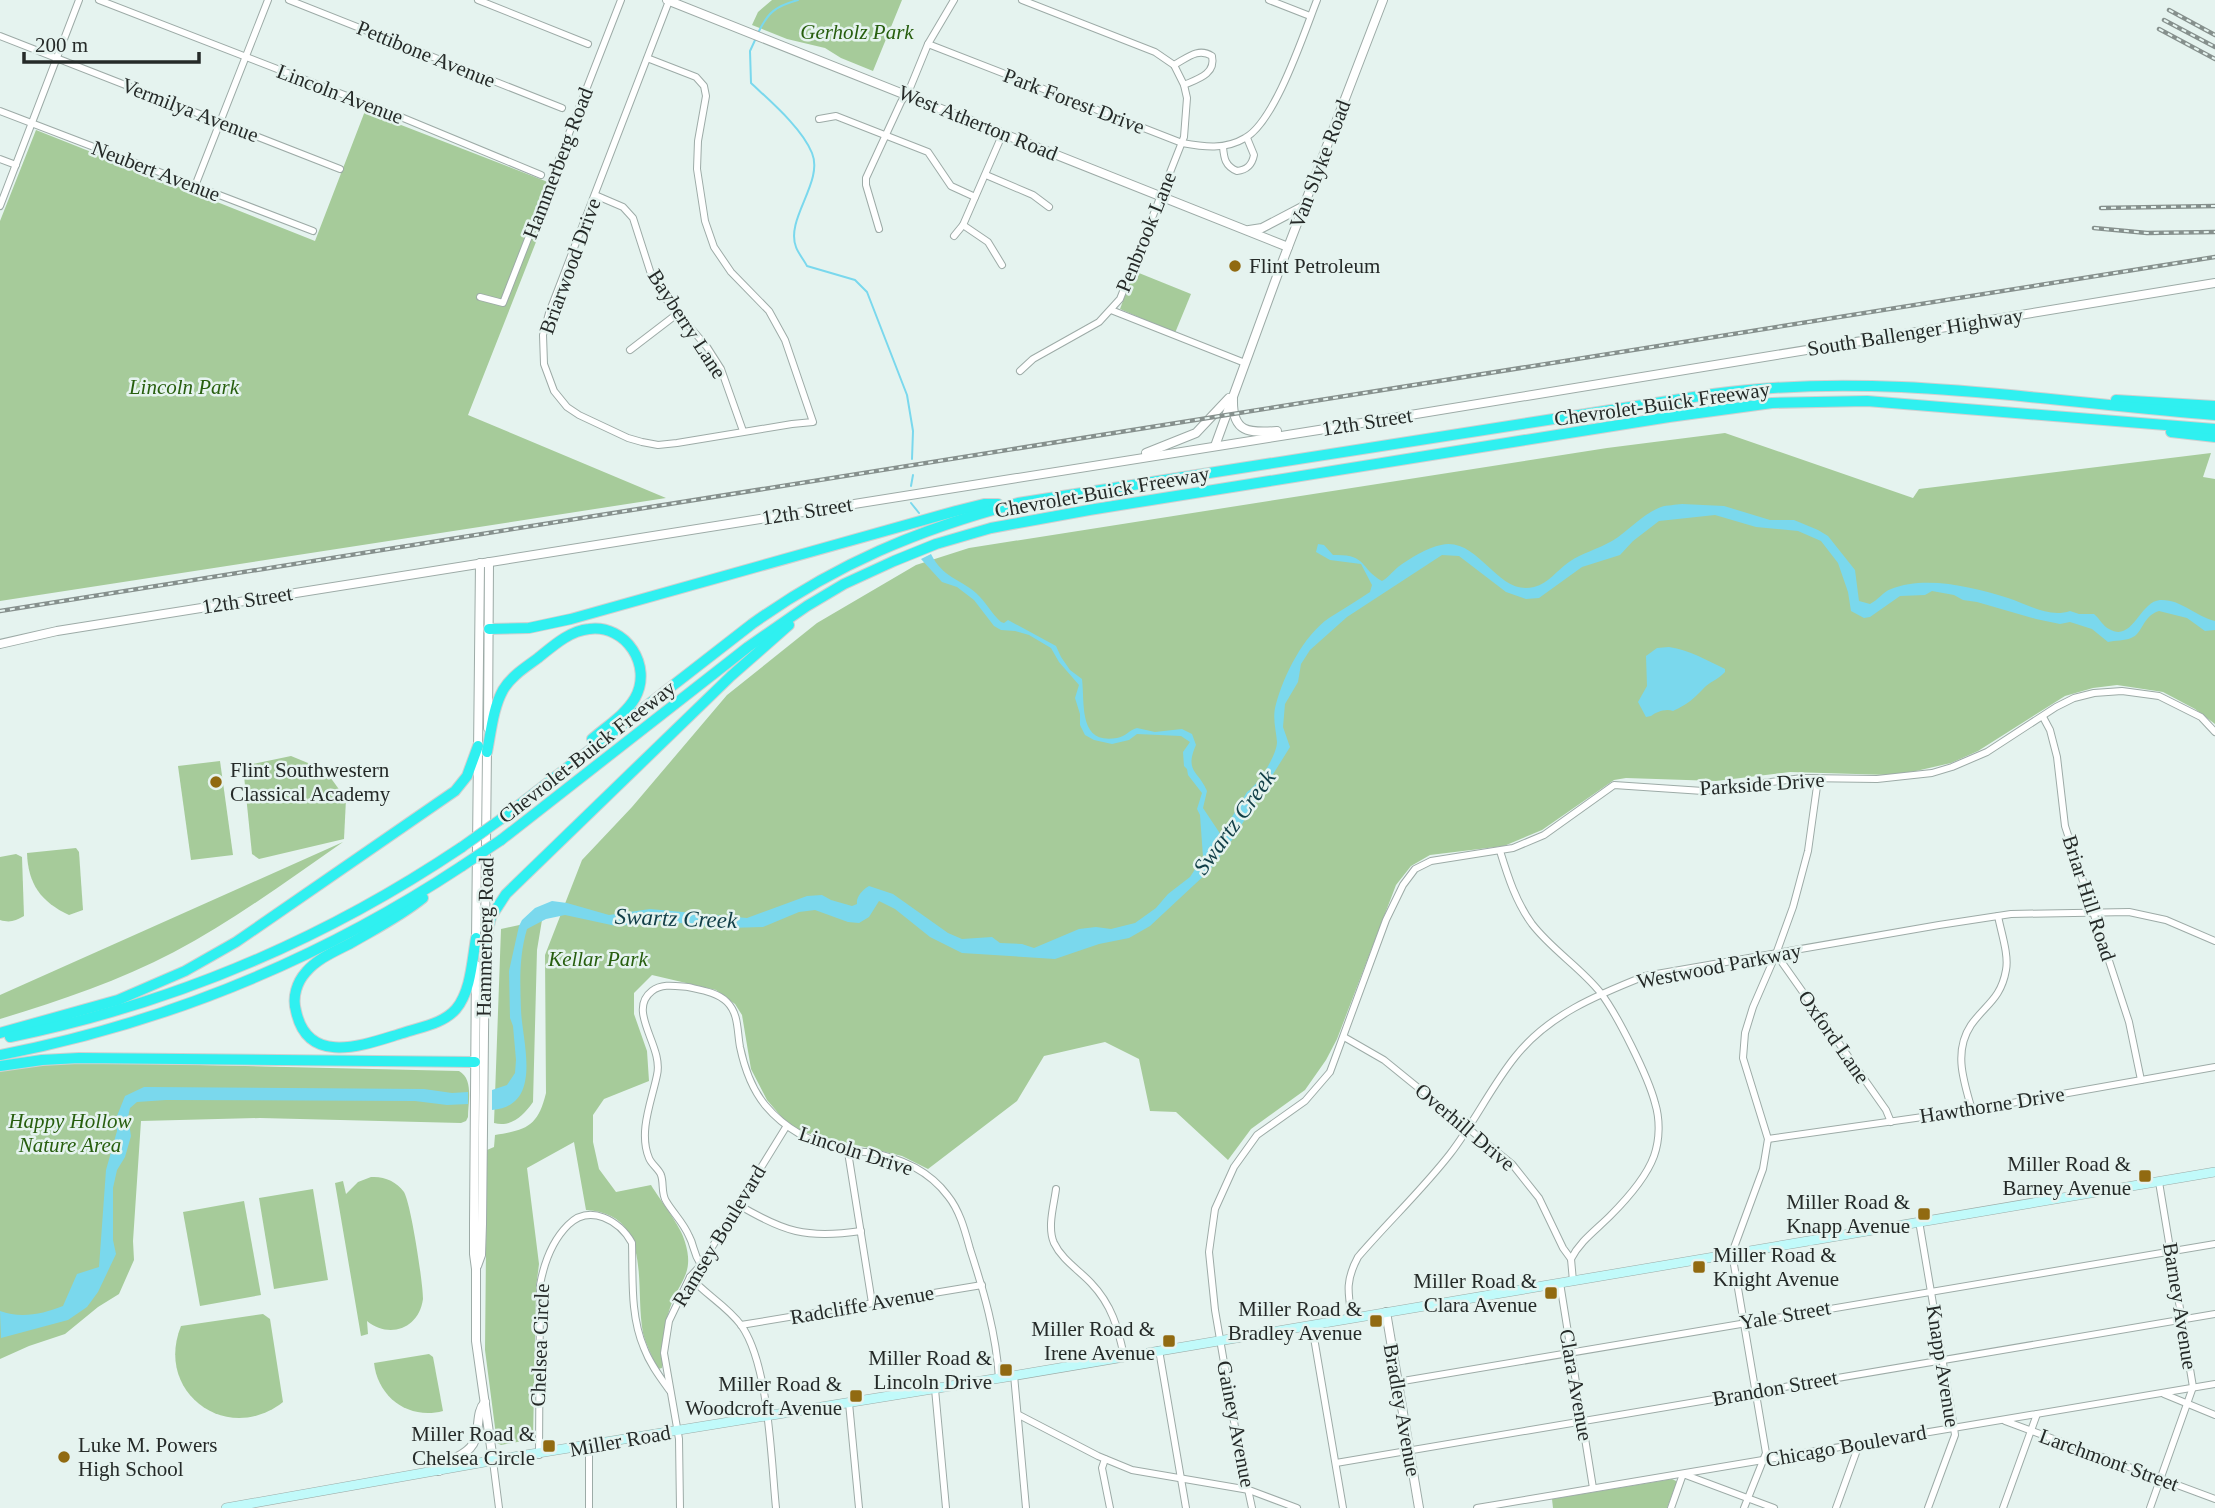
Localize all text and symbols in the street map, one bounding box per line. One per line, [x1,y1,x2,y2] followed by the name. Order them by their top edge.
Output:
[353,15,499,93] street label: Pettibone Avenue
[800,20,914,44] park label: Gerholz Park
[24,21,200,65] scale bar
[35,33,88,57] text: 200 m
[274,59,406,129] street label: Lincoln Avenue
[1000,63,1148,139] street label: Park Forest Drive
[118,73,262,147] street label: Vermilya Avenue
[895,80,1062,166] street label: West Atherton Road
[518,84,598,242] street label: Hammerberg Road
[1285,96,1356,231] street label: Van Slyke Road
[88,136,224,206] street label: Neubert Avenue
[1111,168,1181,296] street label: Penbrook Lane
[534,195,606,337] street label: Briarwood Drive
[1249,254,1380,278] place label: Flint Petroleum
[1227,258,1243,274] marker: Flint Petroleum
[643,265,731,383] street label: Bayberry Lane
[1805,303,2025,361] street label: South Ballenger Highway
[128,375,240,399] park label: Lincoln Park
[1553,377,1772,431] street label: Chevrolet-Buick Freeway
[1320,403,1414,441] street label: 12th Street
[993,461,1212,523] street label: Chevrolet-Buick Freeway
[760,492,854,530] street label: 12th Street
[200,581,294,619] street label: 12th Street
[494,675,680,828] street label: Chevrolet-Buick Freeway
[230,758,391,806] place label: Flint Southwestern Classical Academy
[1188,765,1281,879] water label: Swartz Creek
[1699,768,1825,800] street label: Parkside Drive
[208,774,224,790] marker: Flint Southwestern Classical Academy
[2057,832,2121,964] street label: Briar Hill Road
[472,856,498,1017] street label: Hammerberg Road
[614,904,738,933] water label: Swartz Creek
[1635,938,1804,994] street label: Westwood Parkway
[547,947,649,971] park label: Kellar Park
[1793,986,1875,1088] street label: Oxford Lane
[1410,1078,1520,1176] street label: Overhill Drive
[1918,1082,2066,1128] street label: Hawthorne Drive
[7,1109,132,1157] park label: Happy Hollow Nature Area
[796,1121,916,1181] street label: Lincoln Drive
[2003,1152,2131,1200] place label: Miller Road & Barney Avenue
[667,1161,771,1311] street label: Ramsey Boulevard
[2137,1168,2153,1184] marker: Miller Road & Barney Avenue
[1786,1190,1910,1238] place label: Miller Road & Knapp Avenue
[1916,1206,1932,1222] marker: Miller Road & Knapp Avenue
[2158,1241,2202,1371] street label: Barney Avenue
[1713,1243,1839,1291] place label: Miller Road & Knight Avenue
[1691,1259,1707,1275] marker: Miller Road & Knight Avenue
[1413,1269,1537,1317] place label: Miller Road & Clara Avenue
[788,1281,936,1329] street label: Radcliffe Avenue
[526,1283,554,1407] street label: Chelsea Circle
[1543,1285,1559,1301] marker: Miller Road & Clara Avenue
[1738,1295,1832,1335] street label: Yale Street
[1228,1297,1362,1345] place label: Miller Road & Bradley Avenue
[1921,1303,1965,1429] street label: Knapp Avenue
[1368,1313,1384,1329] marker: Miller Road & Bradley Avenue
[1031,1317,1155,1365] place label: Miller Road & Irene Avenue
[1554,1327,1598,1443] street label: Clara Avenue
[1161,1333,1177,1349] marker: Miller Road & Irene Avenue
[1379,1342,1425,1478] street label: Bradley Avenue
[868,1346,992,1394] place label: Miller Road & Lincoln Drive
[1212,1359,1260,1489] street label: Gainey Avenue
[998,1362,1014,1378] marker: Miller Road & Lincoln Drive
[1711,1365,1840,1411] street label: Brandon Street
[685,1372,842,1420] place label: Miller Road & Woodcroft Avenue
[848,1388,864,1404] marker: Miller Road & Woodcroft Avenue
[568,1420,673,1462] street label: Miller Road
[1764,1420,1929,1472] street label: Chicago Boulevard
[411,1422,535,1470] place label: Miller Road & Chelsea Circle
[2036,1424,2182,1496] street label: Larchmont Street
[78,1433,217,1481] place label: Luke M. Powers High School
[541,1438,557,1454] marker: Miller Road & Chelsea Circle
[56,1449,72,1465] marker: Luke M. Powers High School

